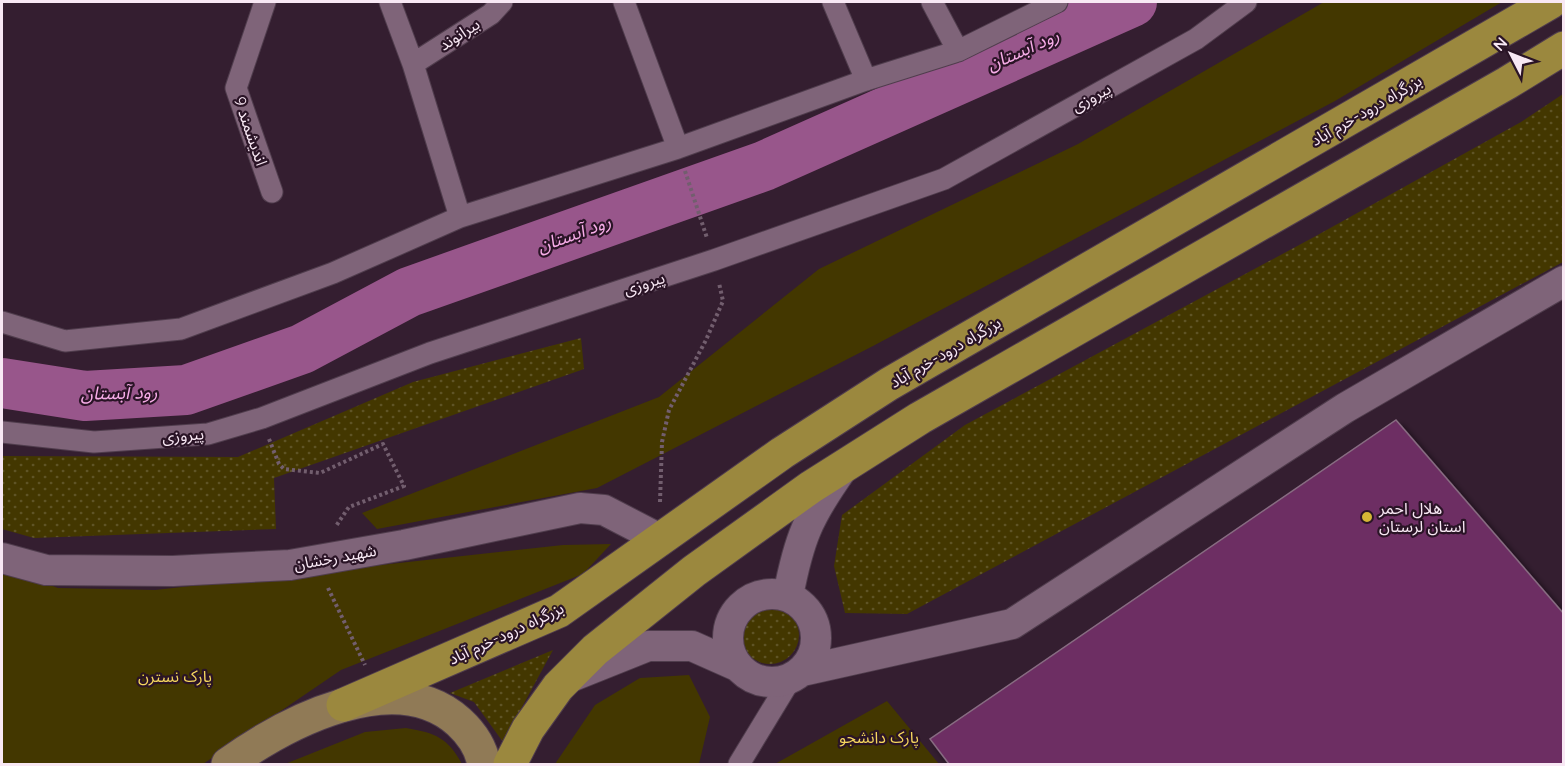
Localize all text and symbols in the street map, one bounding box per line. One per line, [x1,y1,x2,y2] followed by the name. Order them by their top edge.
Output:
[435,13,483,55] street label: بیرانوند
[983,23,1063,76] water label: رود آبستان
[1481,24,1541,84] north arrow
[1488,33,1511,55] text: N
[1307,70,1427,153] street label: بزرگراه درود-خرم آباد
[1068,78,1115,117] street label: پیروزی
[230,94,272,168] street label: اندیشمند 9
[534,209,614,257] water label: رود آبستان
[621,267,668,300] street label: پیروزی
[886,312,1006,395] street label: بزرگراه درود-خرم آباد
[80,380,158,405] water label: رود آبستان
[161,423,205,448] street label: پیروزی
[1378,498,1465,536] place label: هلال احمر استان لرستان
[1360,510,1374,524] marker: هلال احمر استان لرستان
[292,540,378,574] street label: شهید رخشان
[445,597,568,671] street label: بزرگراه درود-خرم آباد
[138,666,212,687] park label: پارک نسترن
[839,727,919,748] park label: پارک دانشجو

